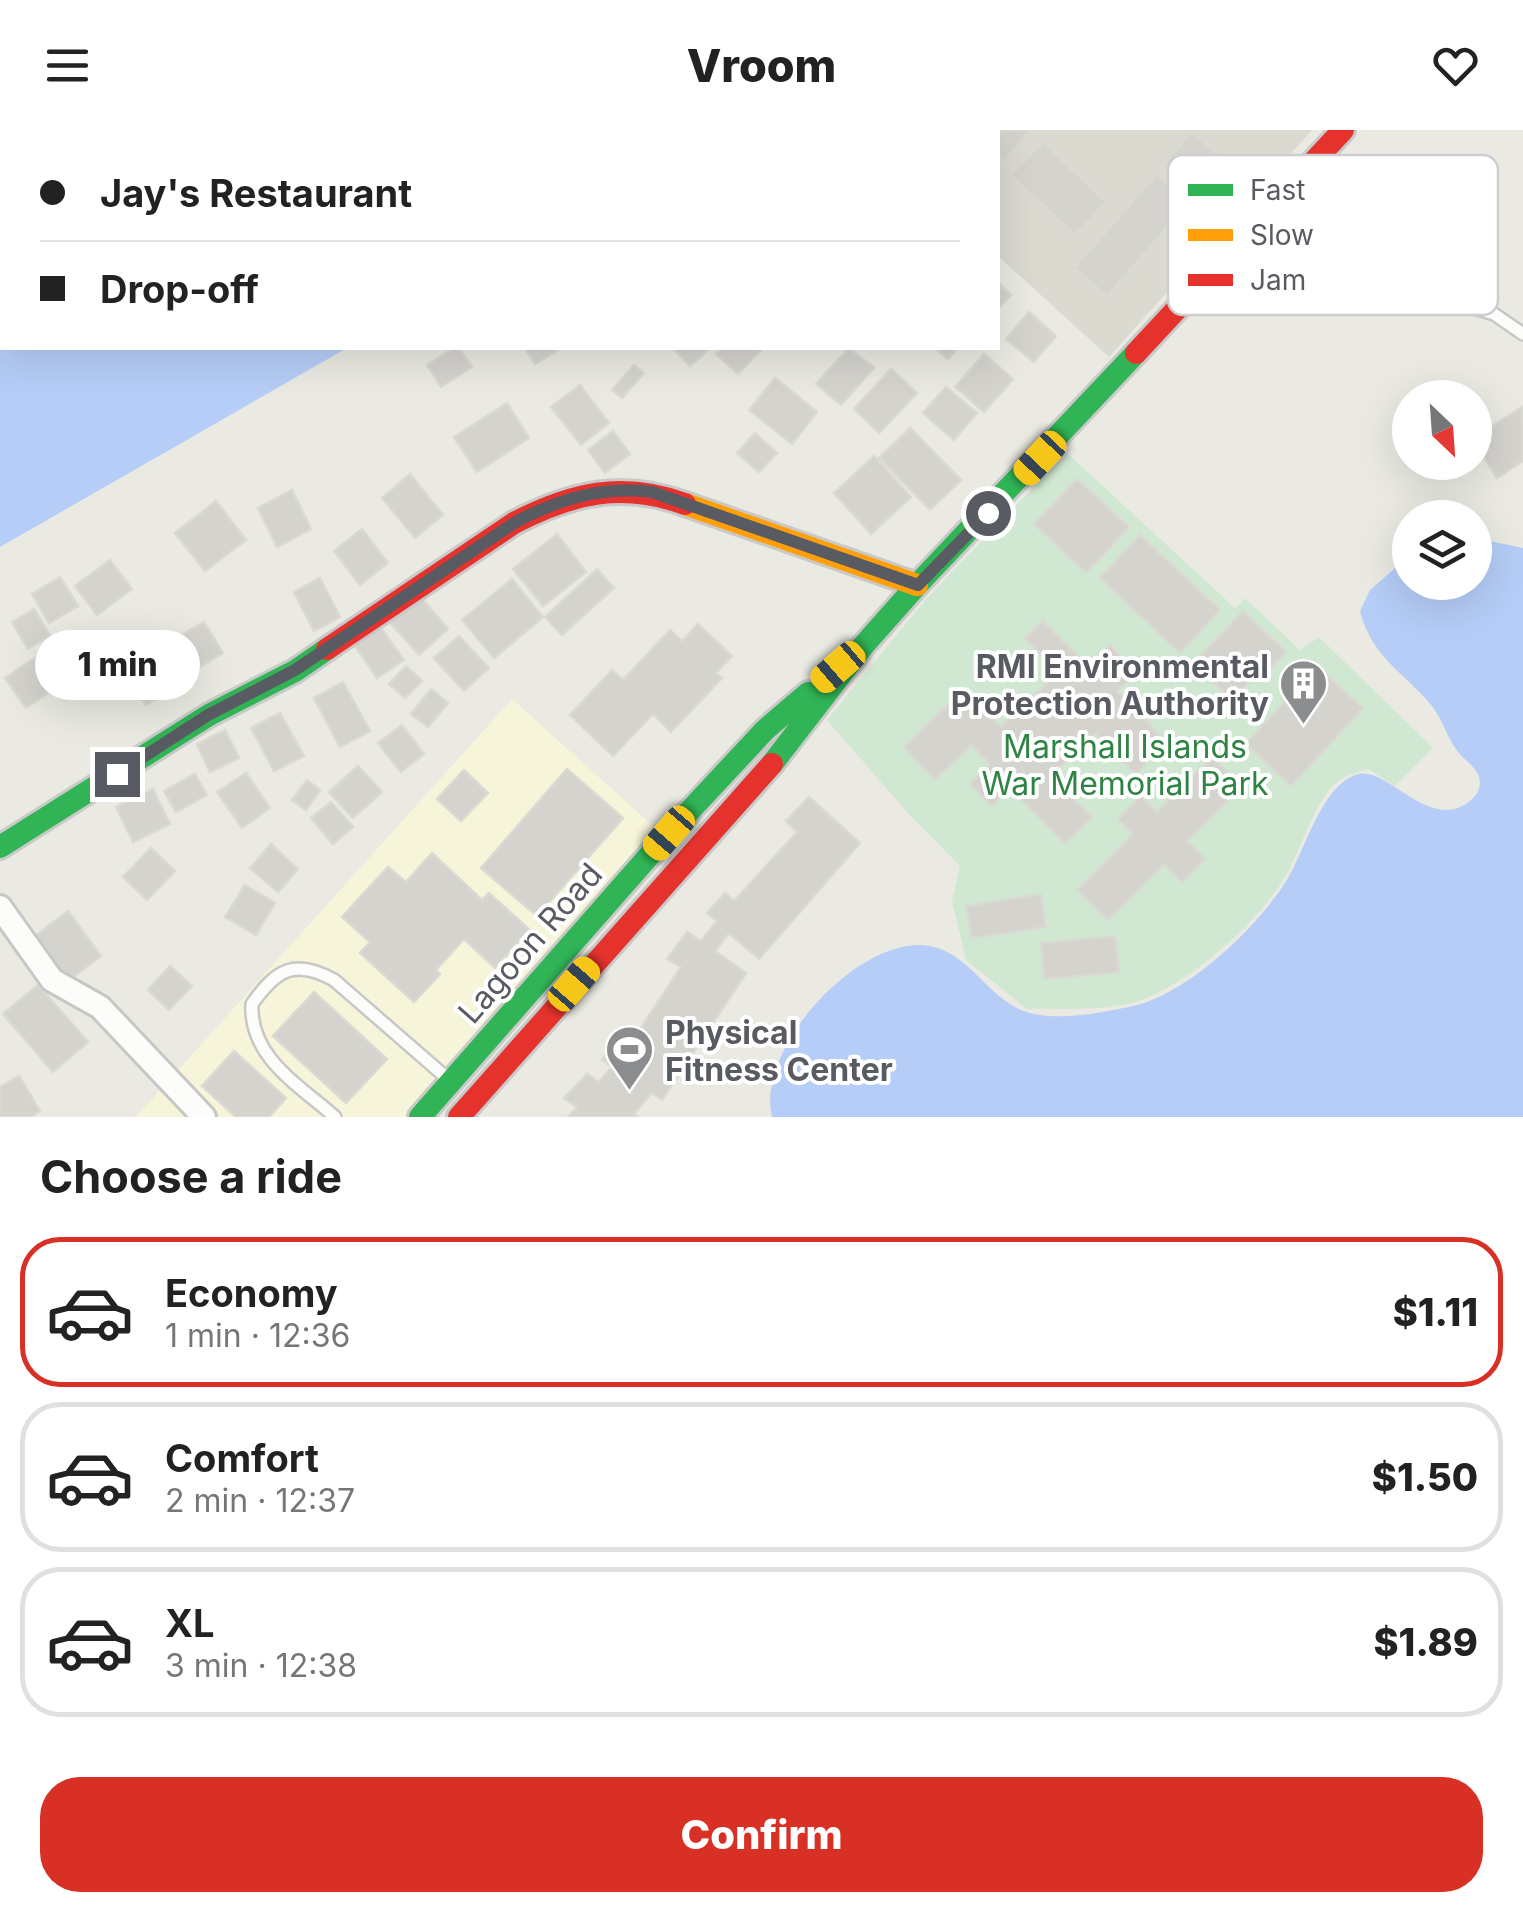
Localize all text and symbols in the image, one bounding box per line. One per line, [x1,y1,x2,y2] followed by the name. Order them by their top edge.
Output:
[40,38,95,93] icon: menu
[687,38,836,93] text: Vroom
[1428,38,1483,93] icon: heart
[1168,155,1498,315] legend
[100,170,412,216] text: Jay's Restaurant
[1250,173,1306,207] text: Fast
[1250,218,1314,252] text: Slow
[1250,263,1306,297] text: Jam
[100,266,259,312] text: Drop-off
[1392,380,1492,480] north arrow
[1392,380,1492,600] map controls
[1009,426,1071,490] car
[966,491,1011,536] route start
[1392,500,1492,600] button: layers
[34,629,200,699] callout: 1 min
[806,636,870,698] car
[77,645,158,684] text: 1 min
[951,647,1269,723] place label: RMI Environmental Protection Authority
[1278,658,1330,726] building icon: RMI Environmental Protection Authority
[981,727,1269,803] park label: Marshall Islands War Memorial Park
[95,752,140,797] route end
[638,801,700,865] car
[450,855,610,1031] street label: Lagoon Road
[543,952,605,1016] car
[665,1013,893,1089] place label: Physical Fitness Center
[604,1024,656,1092] sports icon: Physical Fitness Center
[40,1149,342,1204] text: Choose a ride
[45,1267,135,1357] icon: car
[165,1270,338,1316] text: Economy
[1393,1289,1478,1335] text: $1.11
[165,1316,350,1355] text: 1 min · 12:36
[45,1432,135,1522] icon: car
[165,1435,319,1481] text: Comfort
[1372,1454,1478,1500] text: $1.50
[165,1481,355,1520] text: 2 min · 12:37
[45,1597,135,1687] icon: car
[165,1600,215,1646] text: XL
[1374,1619,1478,1665] text: $1.89
[165,1646,357,1685] text: 3 min · 12:38
[40,1777,1483,1892] button: Confirm

